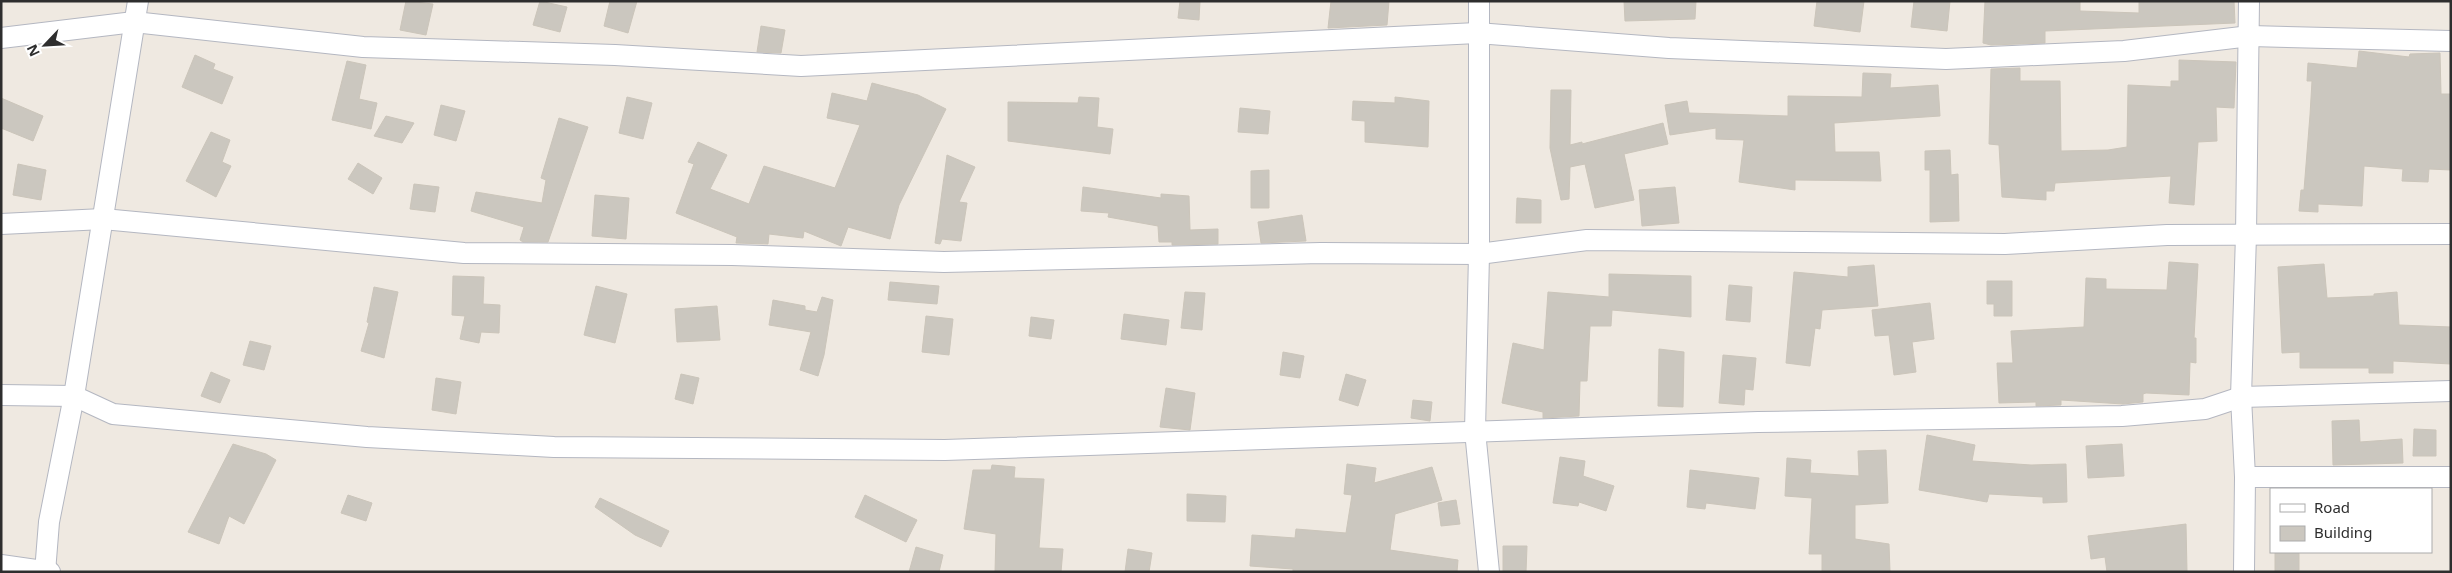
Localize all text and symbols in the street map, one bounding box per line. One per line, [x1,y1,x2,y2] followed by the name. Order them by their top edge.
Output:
[20,20,70,70] north arrow
[22,42,44,60] text: N
[2270,488,2432,553] legend
[2314,497,2350,517] text: Road
[2314,522,2372,542] text: Building

